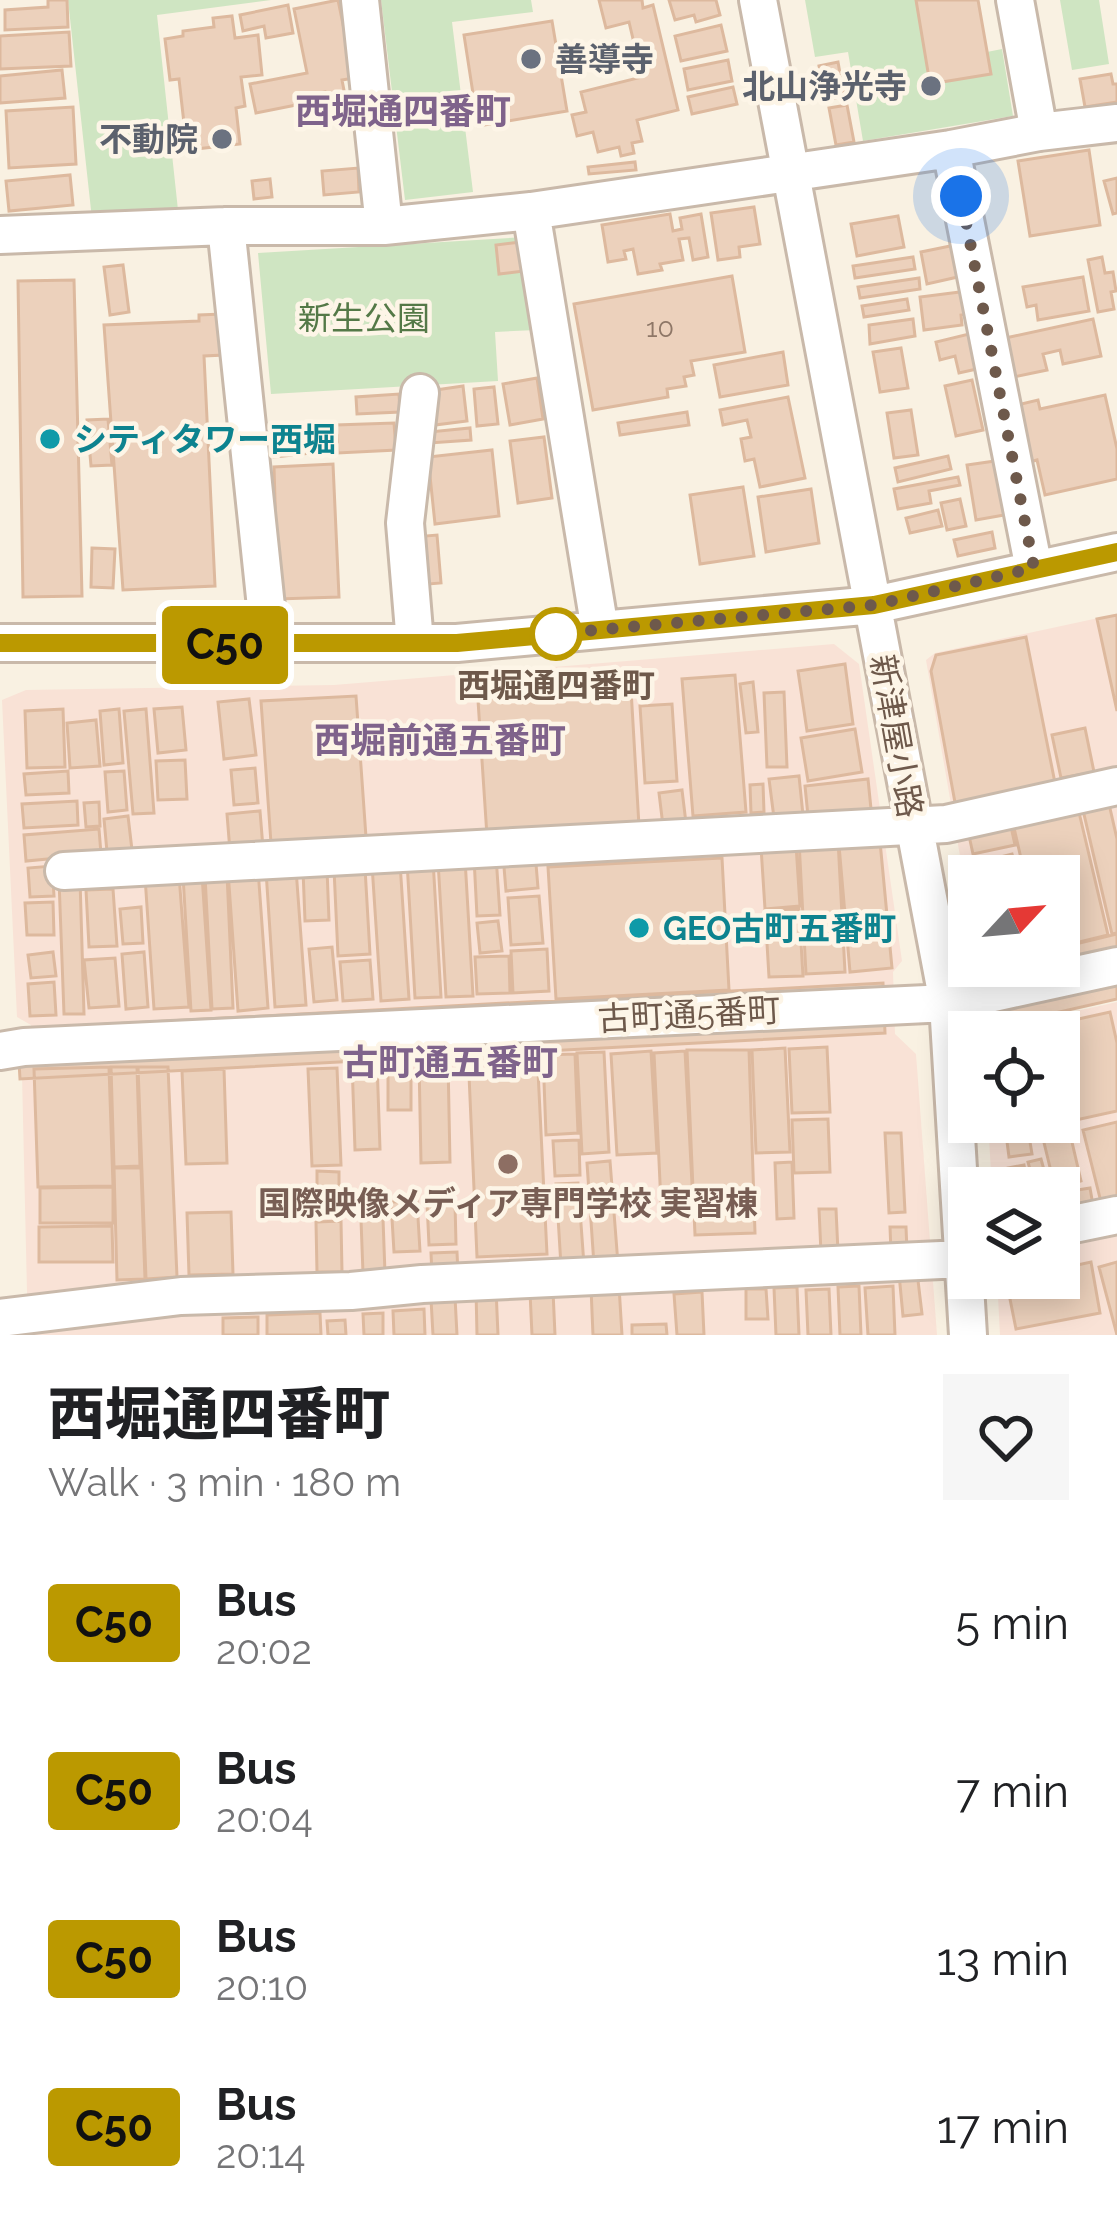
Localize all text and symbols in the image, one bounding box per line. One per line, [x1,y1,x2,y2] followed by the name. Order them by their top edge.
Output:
[555,40,654,79] place label: 善導寺
[518,46,544,72] marker: 善導寺
[742,67,907,106] place label: 北山浄光寺
[918,73,944,99] marker: 北山浄光寺
[295,90,511,132] district label: 西堀通四番町
[99,120,198,159] place label: 不動院
[209,126,235,152] marker: 不動院
[931,166,991,226] your location
[298,299,430,338] park label: 新生公園
[646,312,674,343] house number: 10
[74,420,336,459] place label: シティタワー西堀
[37,426,63,452] marker: シティタワー西堀
[156,606,294,684] line badge: C50
[531,609,581,659] marker: 西堀通四番町
[186,620,264,669] text: C50
[863,651,930,821] street label: 新津屋小路
[457,666,655,705] place label: 西堀通四番町
[314,719,566,761] district label: 西堀前通五番町
[948,855,1080,987] north arrow
[948,855,1080,1299] map controls
[663,909,896,948] place label: GEO古町五番町
[626,915,652,941] marker: GEO古町五番町
[597,990,781,1039] street label: 古町通5番町
[948,1011,1080,1143] button: locate
[342,1041,558,1083] district label: 古町通五番町
[495,1151,521,1177] marker: 国際映像メディア専門学校 実習棟
[948,1167,1080,1299] button: layers
[258,1184,758,1223] place label: 国際映像メディア専門学校 実習棟
[943,1374,1069,1500] button: heart
[48,1380,390,1447] text: 西堀通四番町
[48,1459,401,1505] text: Walk · 3 min · 180 m
[216,1574,297,1627] text: Bus
[956,1597,1069,1650] text: 5 min
[75,1598,153,1647] text: C50
[216,1627,312,1673] text: 20:02
[216,1742,297,1795] text: Bus
[956,1765,1069,1818] text: 7 min
[75,1766,153,1815] text: C50
[216,1795,313,1841] text: 20:04
[216,1910,297,1963] text: Bus
[937,1933,1069,1986] text: 13 min
[75,1934,153,1983] text: C50
[216,1963,308,2009] text: 20:10
[216,2078,297,2131] text: Bus
[937,2101,1069,2154] text: 17 min
[75,2102,153,2151] text: C50
[216,2131,306,2177] text: 20:14

